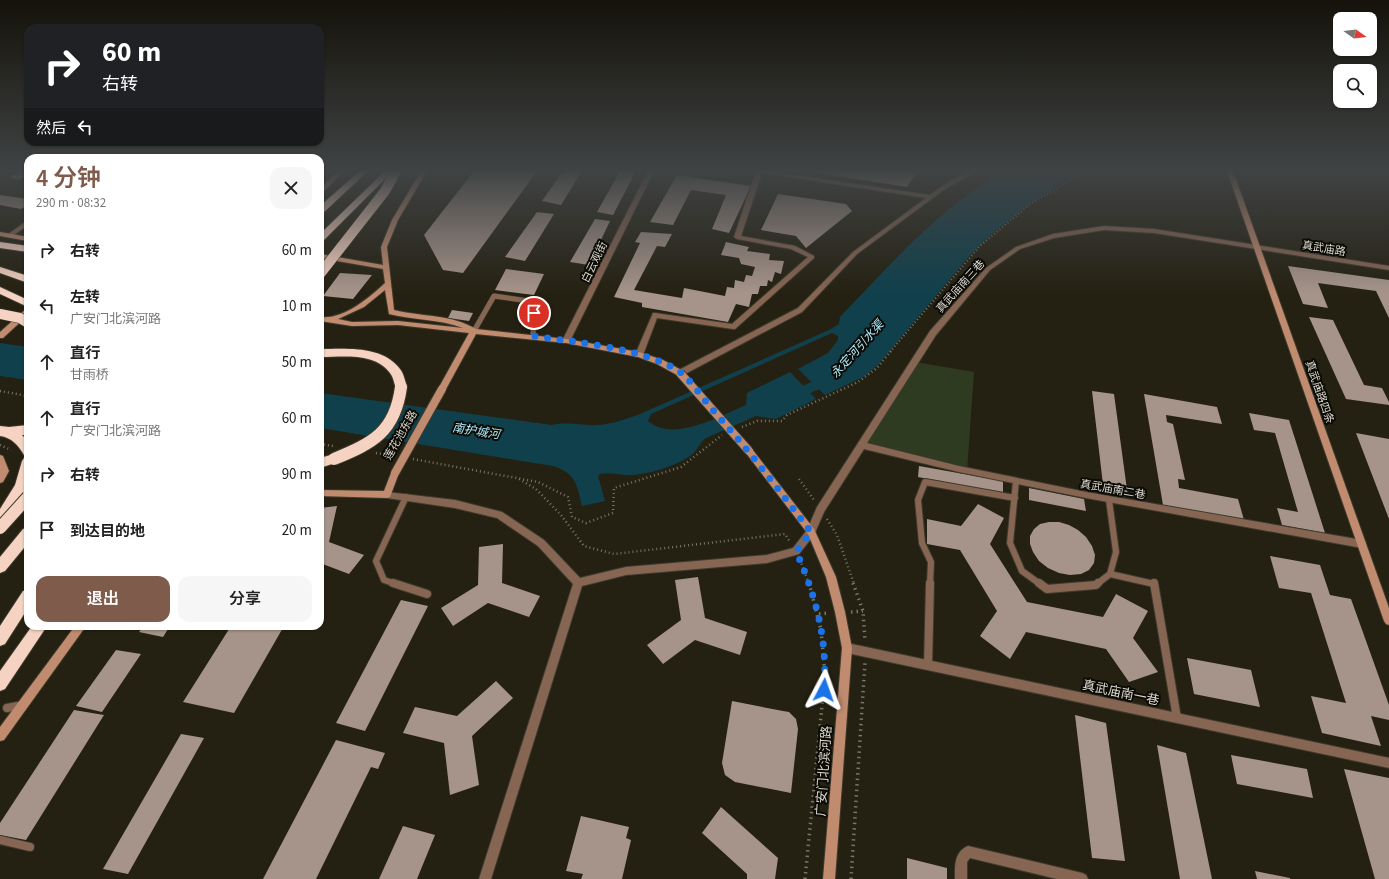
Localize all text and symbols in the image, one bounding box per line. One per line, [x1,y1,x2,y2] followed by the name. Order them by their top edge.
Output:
[1333,12,1377,56] north arrow
[1333,12,1377,108] map controls
[102,32,161,72] text: 60 m
[36,40,88,92] icon: right
[1333,64,1377,108] button: search
[102,72,138,97] text: 右转
[74,116,96,138] icon: left
[36,118,66,139] text: 然后
[36,161,101,196] text: 4 分钟
[270,167,312,209] button: close
[36,194,106,212] text: 290 m · 08:32
[1301,238,1347,259] street label: 真武庙路
[36,239,58,261] icon: right
[578,239,611,285] street label: 白云观街
[282,240,312,261] text: 60 m
[70,241,100,262] text: 右转
[933,257,988,316] street label: 真武庙南三巷
[70,287,100,308] text: 左转
[36,295,58,317] icon: left
[282,296,312,317] text: 10 m
[517,296,551,330] pin
[523,302,545,324] icon: arrive
[70,310,161,328] text: 广安门北滨河路
[827,315,889,382] water label: 永定河引水渠
[70,343,100,364] text: 直行
[36,351,58,373] icon: ahead
[282,352,312,373] text: 50 m
[1302,359,1337,426] street label: 真武庙路四条
[70,366,109,384] text: 甘雨桥
[70,399,100,420] text: 直行
[36,407,58,429] icon: ahead
[282,408,312,429] text: 60 m
[380,408,421,463] street label: 莲花池东路
[451,419,503,444] water label: 南护城河
[70,422,161,440] text: 广安门北滨河路
[36,463,58,485] icon: right
[282,464,312,485] text: 90 m
[70,465,100,486] text: 右转
[1079,476,1147,503] street label: 真武庙南二巷
[36,519,58,541] icon: arrive
[282,520,312,541] text: 20 m
[70,521,145,542] text: 到达目的地
[36,576,170,622] button: 退出
[178,576,312,622] button: 分享
[803,669,845,711] position arrow
[1081,676,1161,710] street label: 真武庙南一巷
[812,725,836,817] street label: 广安门北滨河路

